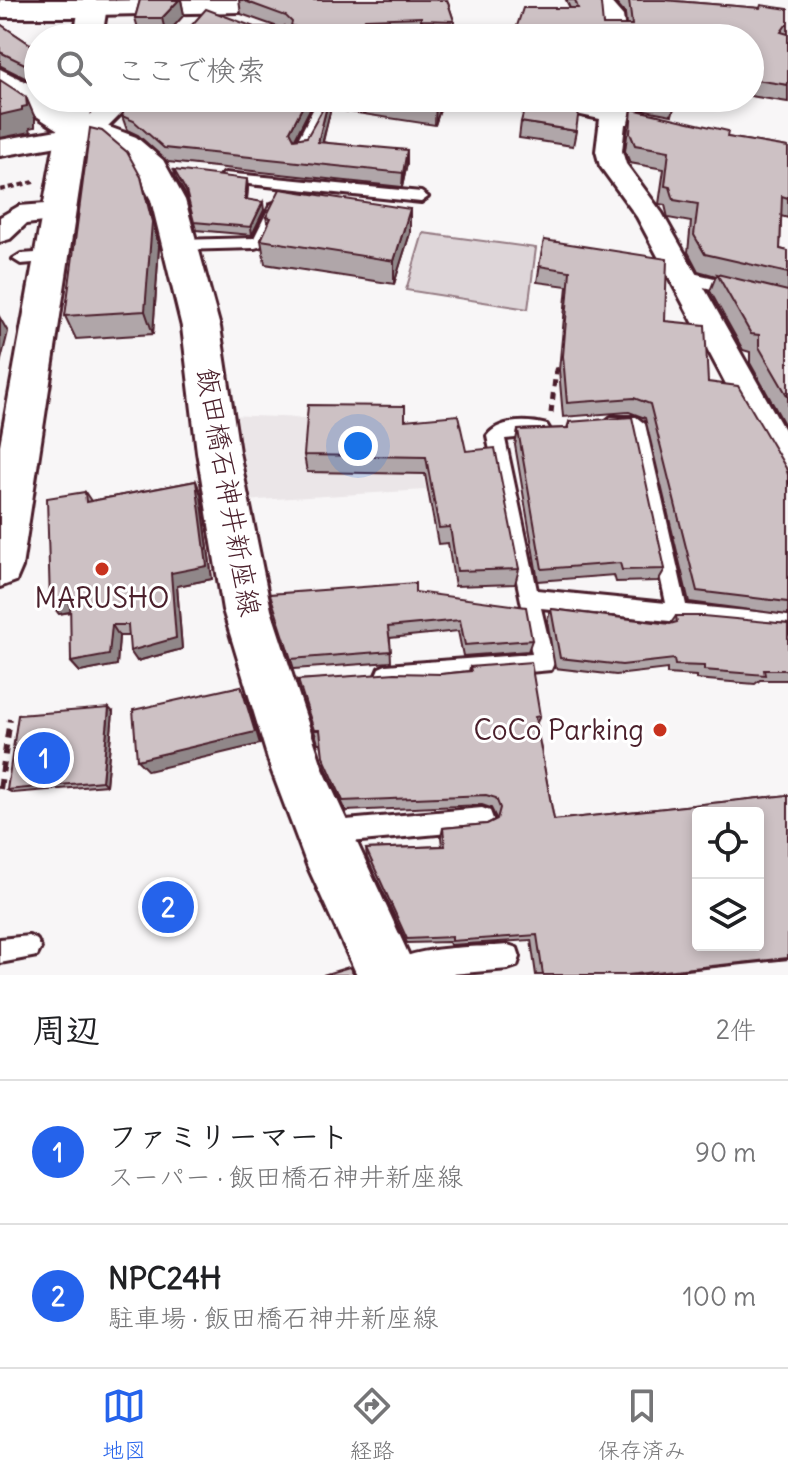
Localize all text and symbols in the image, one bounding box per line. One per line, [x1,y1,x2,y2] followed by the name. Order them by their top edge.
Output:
[24,24,764,112] search box
[52,46,96,90] icon: search
[116,51,266,89] text: ここで検索
[189,365,269,619] street label: 飯田橋石神井新座線
[338,426,378,466] your location
[93,560,111,578] marker: MARUSHO
[35,580,170,616] place label: MARUSHO
[474,712,644,748] place label: CoCo Parking
[651,721,669,739] marker: CoCo Parking
[18,728,70,788] pin: 1
[692,807,764,951] map controls
[692,807,764,879] button: locate
[142,877,194,937] pin: 2
[692,879,764,951] button: layers
[32,1008,100,1051] text: 周辺
[716,1013,756,1046] text: 2件
[108,1117,349,1155] text: ファミリーマート
[53,1136,63,1169] text: 1
[695,1136,756,1169] text: 90 m
[108,1160,463,1193] text: スーパー · 飯田橋石神井新座線
[108,1259,221,1297] text: NPC24H
[51,1280,65,1313] text: 2
[682,1280,756,1313] text: 100 m
[108,1301,438,1334] text: 駐車場 · 飯田橋石神井新座線
[102,1384,146,1464] tab: 地図
[350,1384,394,1464] tab: 経路
[598,1384,686,1464] tab: 保存済み

